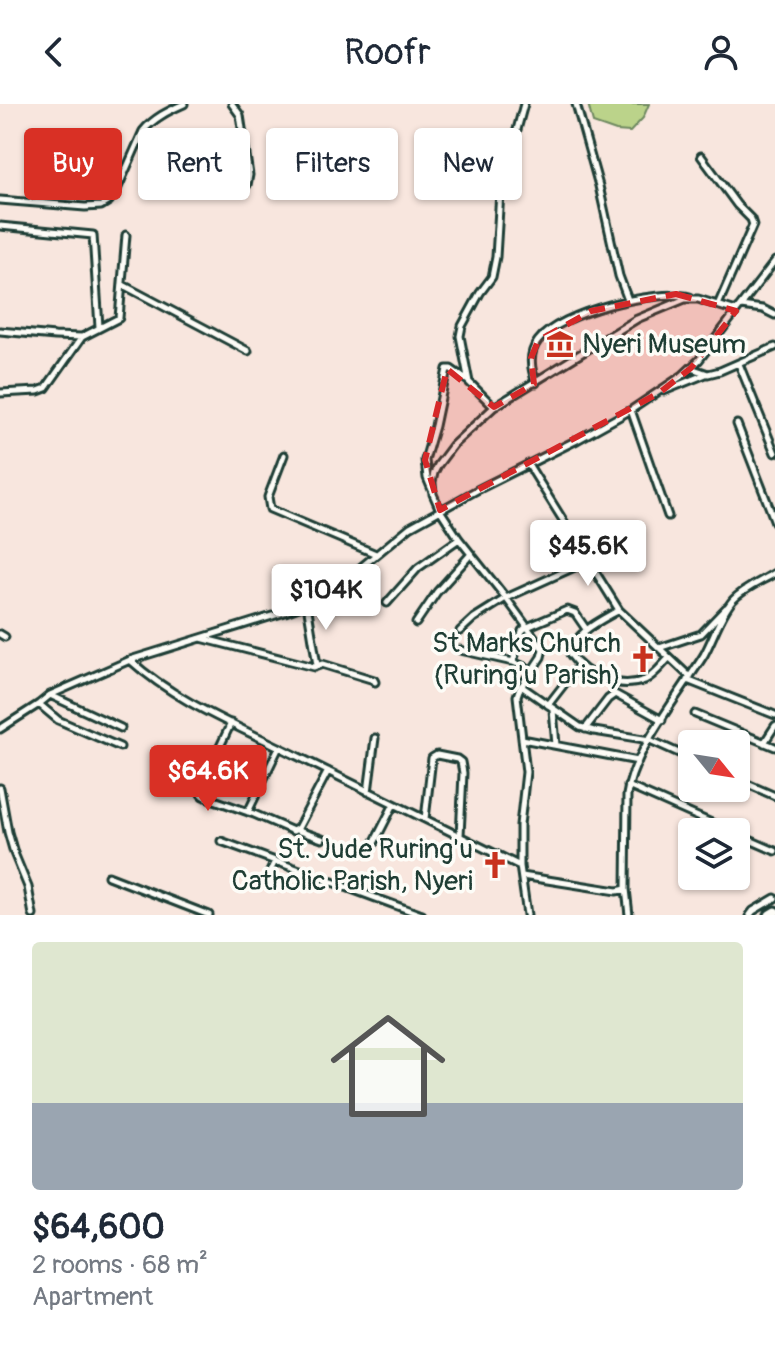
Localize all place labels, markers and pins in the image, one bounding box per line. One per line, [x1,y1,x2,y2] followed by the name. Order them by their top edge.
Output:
[582,327,746,362] place label: Nyeri Museum
[545,329,575,359] museum icon: Nyeri Museum
[523,520,653,588] pin: $45.6K
[270,564,382,632] pin: $104K
[432,626,621,693] place label: St Marks Church (Ruring'u Parish)
[628,644,658,674] church icon: St Marks Church (Ruring'u Parish)
[143,745,273,813] pin: $64.6K
[232,832,473,899] place label: St. Jude Ruring'u Catholic Parish, Nyeri
[480,850,510,880] church icon: St. Jude Ruring'u Catholic Parish, Nyeri

